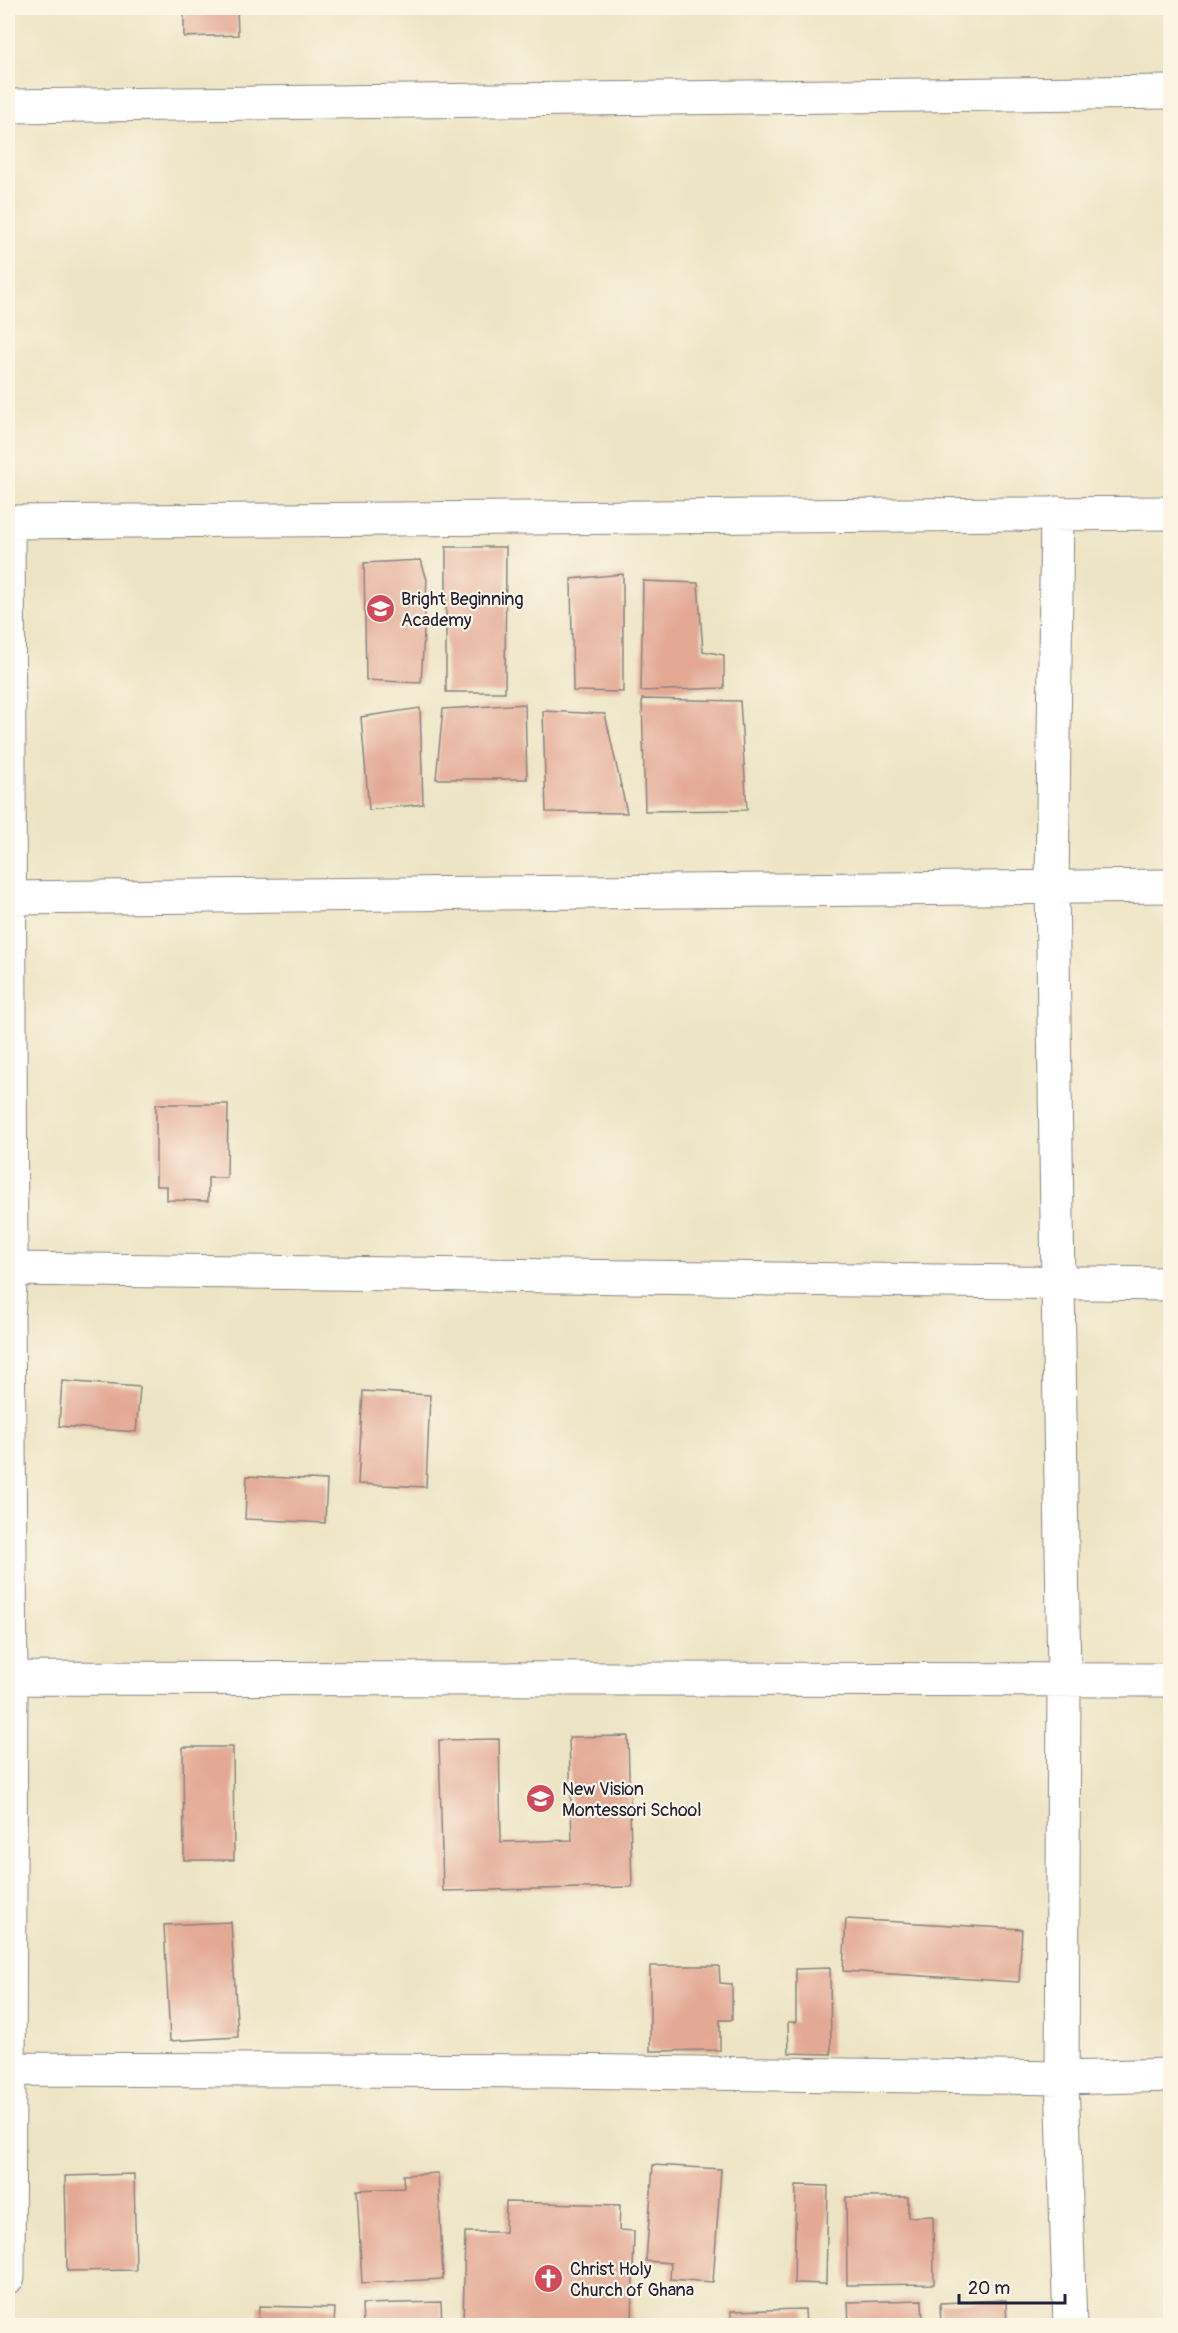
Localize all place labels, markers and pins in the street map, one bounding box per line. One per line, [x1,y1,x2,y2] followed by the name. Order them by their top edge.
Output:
[401,588,523,632] place label: Bright Beginning Academy
[364,593,396,625] school or university icon: Bright Beginning Academy
[562,1778,702,1822] place label: New Vision Montessori School
[525,1783,557,1815] school or university icon: New Vision Montessori School
[570,2258,694,2302] place label: Christ Holy Church of Ghana
[533,2263,565,2295] church icon: Christ Holy Church of Ghana

